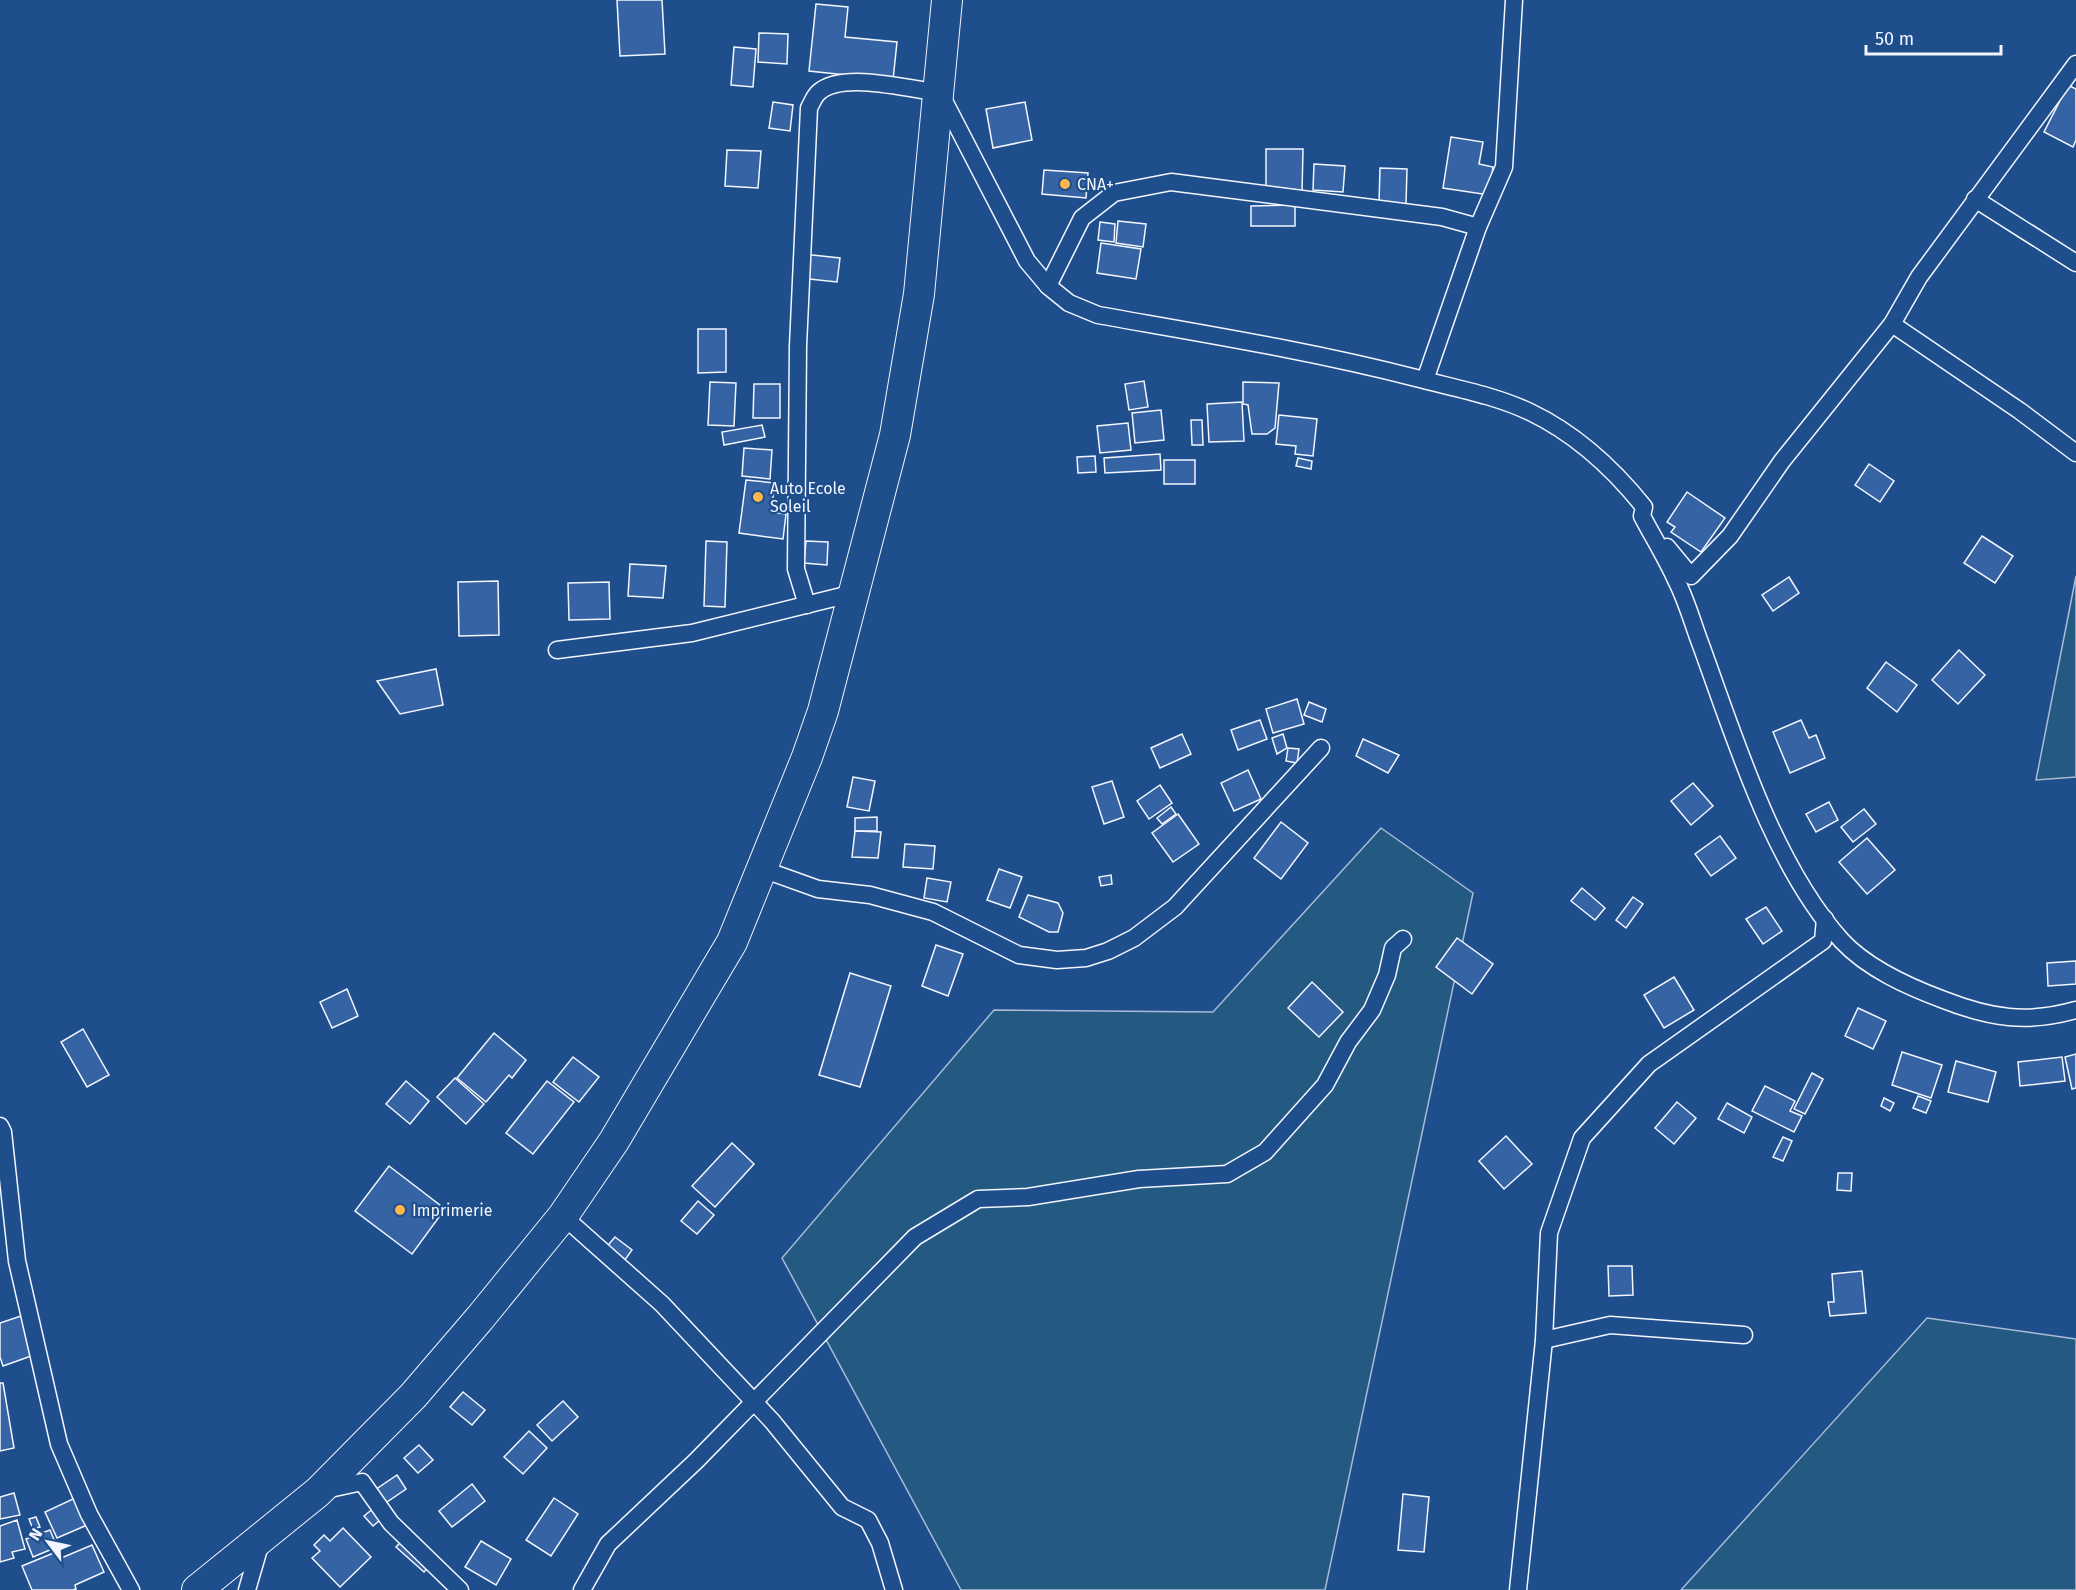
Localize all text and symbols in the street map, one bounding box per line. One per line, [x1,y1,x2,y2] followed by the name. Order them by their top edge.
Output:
[1866,18,2001,56] scale bar
[1875,28,1914,50] text: 50 m
[1077,175,1114,194] place label: CNA+
[1058,177,1072,191] marker: CNA+
[770,479,846,516] place label: Auto Ecole Soleil
[751,490,765,504] marker: Auto Ecole Soleil
[412,1201,492,1220] place label: Imprimerie
[393,1203,407,1217] marker: Imprimerie
[18,1512,78,1572] north arrow
[25,1525,47,1544] text: N

